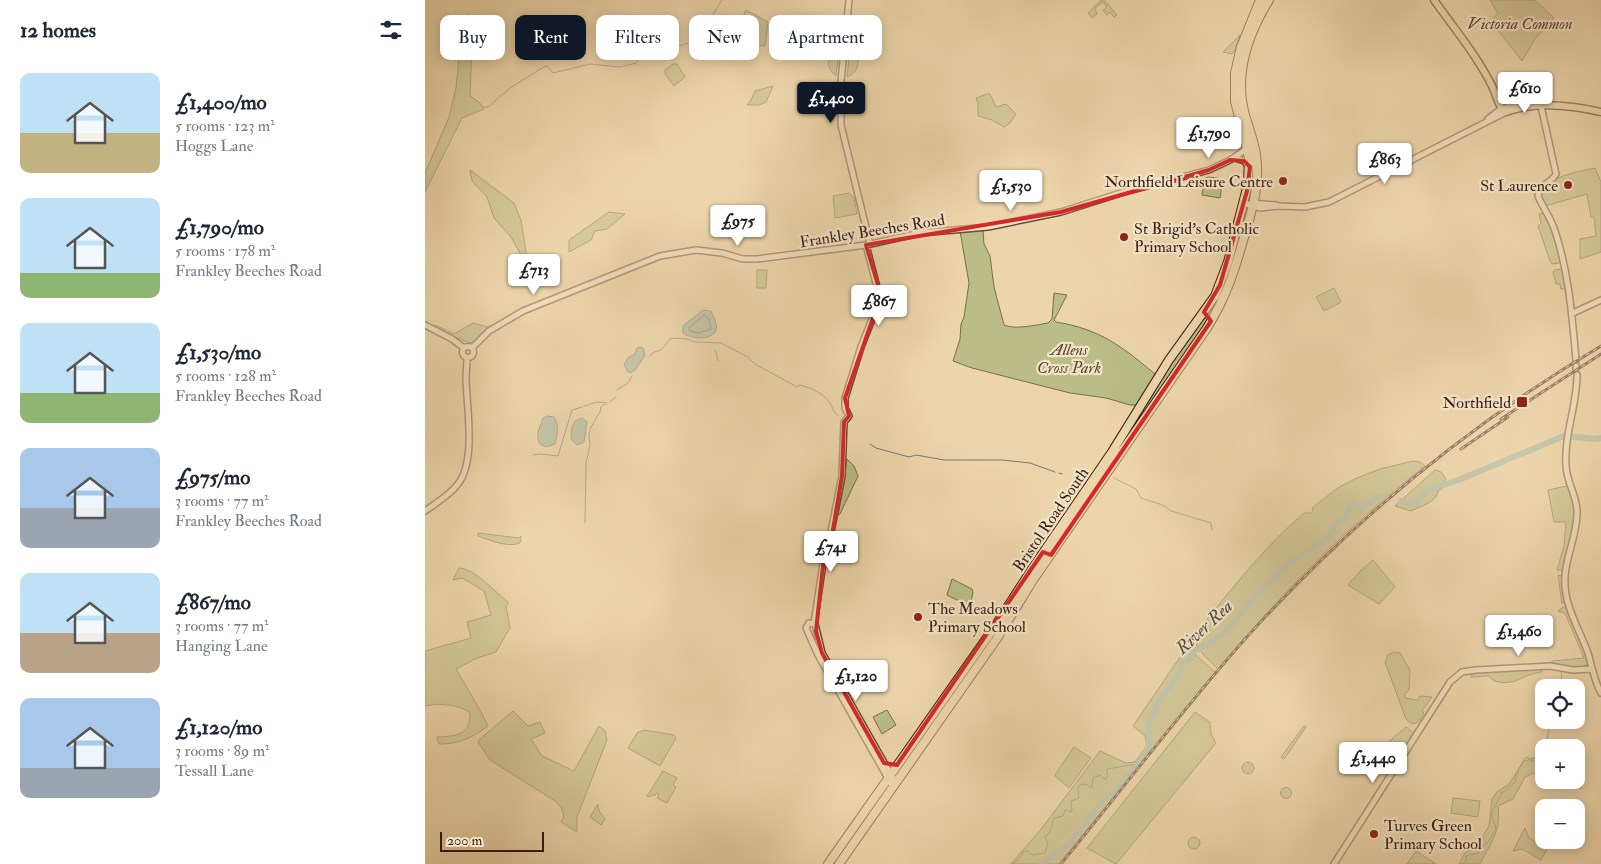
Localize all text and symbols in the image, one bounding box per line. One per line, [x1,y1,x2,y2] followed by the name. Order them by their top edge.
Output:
[1467,14,1573,34] park label: Victoria Common
[440,15,505,60] chip: Buy
[515,15,586,60] chip: Rent
[596,15,679,60] chip: Filters
[689,15,759,60] chip: New
[769,15,882,60] chip: Apartment
[377,16,405,44] icon: filters
[20,17,96,44] text: 12 homes
[1495,72,1555,114] pin: £610
[1509,78,1541,98] text: £610
[790,82,872,124] pin: £1,400
[808,88,854,108] text: £1,400
[175,89,267,116] text: £1,400/mo
[60,93,120,153] icon: home
[175,116,275,136] text: 5 rooms · 123 m²
[1168,116,1250,159] pin: £1,790
[1187,123,1231,143] text: £1,790
[175,136,253,156] text: Hoggs Lane
[1355,142,1415,185] pin: £863
[1369,149,1401,169] text: £863
[970,170,1052,212] pin: £1,530
[1104,172,1273,192] place label: Northfield Leisure Centre
[1277,175,1289,187] marker: Northfield Leisure Centre
[990,176,1032,196] text: £1,530
[1480,176,1558,196] place label: St Laurence
[1562,179,1574,191] marker: St Laurence
[708,204,768,247] pin: £975
[798,210,946,252] street label: Frankley Beeches Road
[721,211,755,231] text: £975
[175,214,264,241] text: £1,790/mo
[60,218,120,278] icon: home
[1134,219,1259,257] place label: St Brigid's Catholic Primary School
[1118,231,1130,243] marker: St Brigid's Catholic Primary School
[175,241,275,261] text: 5 rooms · 178 m²
[504,254,564,296] pin: £713
[519,260,549,280] text: £713
[175,261,322,281] text: Frankley Beeches Road
[849,284,909,327] pin: £867
[862,291,896,311] text: £867
[175,339,261,366] text: £1,530/mo
[1037,340,1101,378] park label: Allens Cross Park
[60,343,120,403] icon: home
[175,366,276,386] text: 5 rooms · 128 m²
[175,386,322,406] text: Frankley Beeches Road
[1442,393,1511,413] place label: Northfield
[1515,395,1529,409] marker: Northfield
[1009,463,1093,576] street label: Bristol Road South
[175,464,250,491] text: £975/mo
[60,468,120,528] icon: home
[175,491,269,511] text: 3 rooms · 77 m²
[175,511,322,531] text: Frankley Beeches Road
[801,530,861,573] pin: £741
[815,537,847,557] text: £741
[175,589,251,616] text: £867/mo
[60,593,120,653] icon: home
[1170,595,1238,660] water label: River Rea
[928,599,1026,637] place label: The Meadows Primary School
[912,611,924,623] marker: The Meadows Primary School
[1478,614,1560,657] pin: £1,460
[175,616,269,636] text: 3 rooms · 77 m²
[1496,621,1542,641] text: £1,460
[175,636,268,656] text: Hanging Lane
[815,660,897,702] pin: £1,120
[835,666,877,686] text: £1,120
[1535,679,1585,849] map controls
[1535,679,1585,729] button: locate
[175,714,262,741] text: £1,120/mo
[60,718,120,778] icon: home
[1535,739,1585,789] button: +
[175,741,270,761] text: 3 rooms · 89 m²
[1332,742,1414,784] pin: £1,440
[1350,748,1396,768] text: £1,440
[175,761,254,781] text: Tessall Lane
[1535,799,1585,849] button: −
[1384,816,1482,854] place label: Turves Green Primary School
[1368,828,1380,840] marker: Turves Green Primary School
[440,829,544,852] scale bar
[447,832,482,849] text: 200 m

